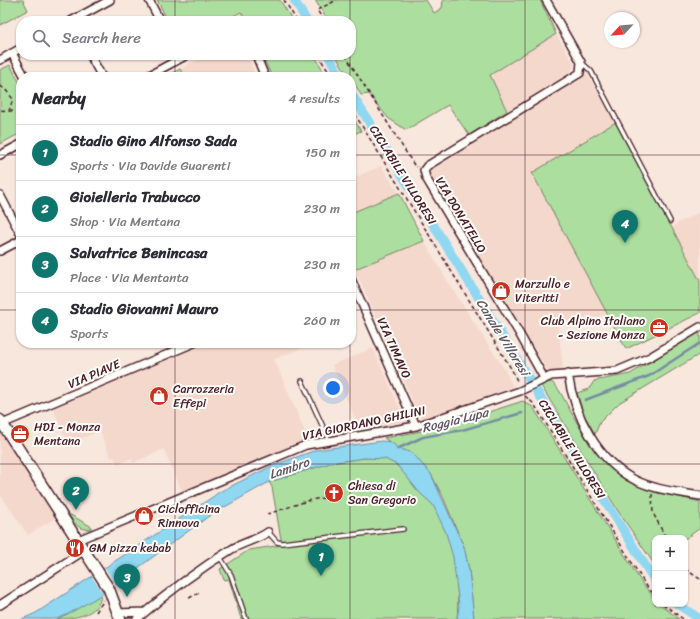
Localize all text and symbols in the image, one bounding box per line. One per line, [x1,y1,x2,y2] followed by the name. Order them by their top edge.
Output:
[604,12,640,48] north arrow
[16,16,356,60] search box
[62,25,141,51] text: Search here
[30,27,52,49] icon: search
[32,83,86,113] text: Nearby
[288,87,340,110] text: 4 results
[363,121,443,230] street label: CICLABILE VILLORESI
[70,128,237,154] text: Stadio Gino Alfonso Sada
[42,141,48,164] text: 1
[305,141,340,164] text: 150 m
[70,154,230,177] text: Sports · Via Davide Guarenti
[429,172,493,258] street label: VIA DONATELLO
[70,184,200,210] text: Gioielleria Trabucco
[41,197,49,220] text: 2
[304,197,340,220] text: 230 m
[70,210,180,233] text: Shop · Via Mentana
[612,210,638,243] pin: 4
[70,240,207,266] text: Salvatrice Benincasa
[41,253,49,276] text: 3
[304,253,340,276] text: 230 m
[70,266,189,289] text: Place · Via Mentanta
[515,273,570,309] place label: Marzullo e Viteritti
[490,280,512,302] shop icon: Marzullo e Viteritti
[470,294,537,382] water label: Canale Villoresi
[70,296,218,322] text: Stadio Giovanni Mauro
[41,309,49,332] text: 4
[304,309,340,332] text: 260 m
[541,310,645,346] place label: Club Alpino Italiano - Sezione Monza
[371,314,417,383] street label: VIA TIMAVO
[648,317,670,339] office icon: Club Alpino Italiano - Sezione Monza
[70,322,108,345] text: Sports
[64,353,125,395] street label: VIA PIAVE
[173,378,235,414] place label: Carrozzeria Effepi
[323,378,343,398] your location
[148,385,170,407] shop icon: Carrozzeria Effepi
[532,395,612,504] street label: CICLABILE VILLORESI
[300,399,428,447] street label: VIA GIORDANO GHILINI
[419,400,492,439] water label: Roggia Lupa
[34,416,101,452] place label: HDI - Monza Mentana
[9,423,31,445] office icon: HDI - Monza Mentana
[266,450,314,486] water label: Lambro
[348,475,416,511] place label: Chiesa di San Gregorio
[63,477,89,510] pin: 2
[323,482,345,504] church icon: Chiesa di San Gregorio
[158,498,220,534] place label: Ciclofficina Rinnova
[133,505,155,527] shop icon: Ciclofficina Rinnova
[652,535,688,607] map controls
[652,535,688,571] button: +
[64,537,86,559] restaurant icon: GM pizza kebab
[89,537,172,559] place label: GM pizza kebab
[308,543,334,576] pin: 1
[114,564,140,597] pin: 3
[652,571,688,607] button: −

